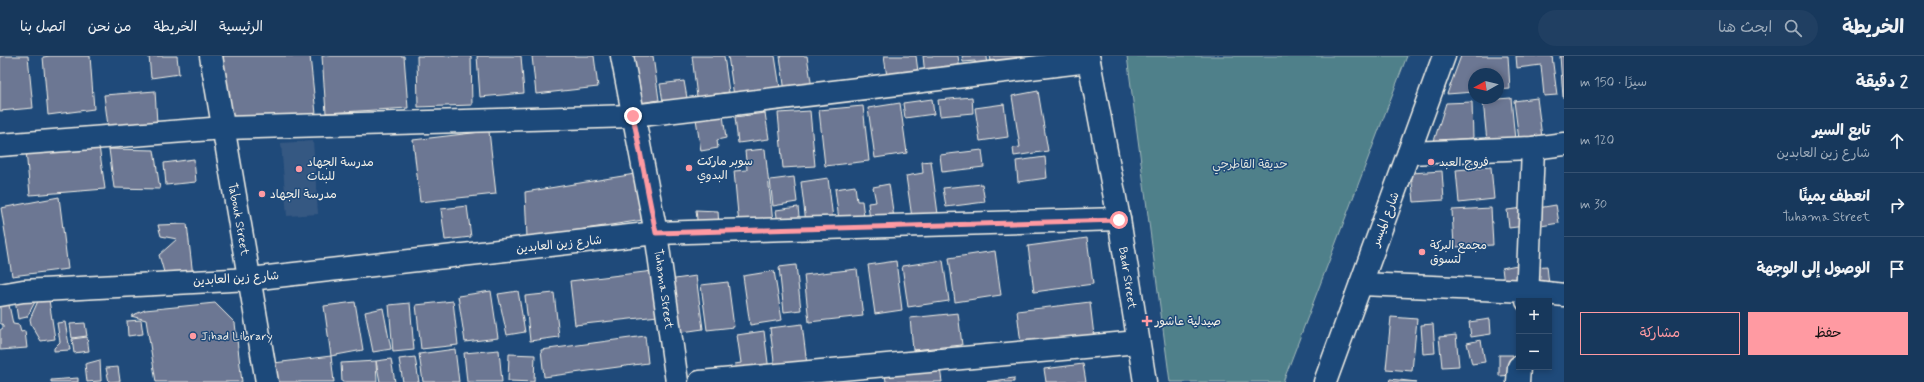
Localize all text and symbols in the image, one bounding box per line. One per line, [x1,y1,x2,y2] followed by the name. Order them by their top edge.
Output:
[1538,10,1818,46] search box
[1842,15,1904,40] text: الخريطة
[1782,17,1804,39] icon: search
[20,18,66,36] text: اتصل بنا
[88,18,131,36] text: من نحن
[153,18,197,36] text: الخريطة
[219,18,263,36] text: الرئيسية
[1718,18,1772,38] text: ابحث هنا
[1468,68,1504,104] north arrow
[1856,71,1908,93] text: 2 دقيقة
[1580,74,1647,91] text: سيرًا · 150 m
[624,107,642,125] route end
[1812,121,1870,141] text: تابع السير
[1886,130,1908,152] icon: ahead
[1580,132,1614,149] text: 120 m
[1777,145,1870,162] text: شارع زين العابدين
[697,154,753,184] place label: سوبر ماركت البدوي
[307,155,374,185] place label: مدرسة الجهاد للبنات
[1439,155,1489,171] place label: فروج العبد
[1212,157,1288,175] park label: حديقة القاطرجي
[1426,157,1436,167] marker: فروج العبد
[684,163,694,173] marker: سوبر ماركت البدوي
[294,164,304,174] marker: مدرسة الجهاد للبنات
[224,182,252,257] street label: Tabouk Street
[270,187,337,203] place label: مدرسة الجهاد
[1799,187,1870,207] text: انعطف يمينًا
[257,189,267,199] marker: مدرسة الجهاد
[1368,190,1404,250] street label: شارع الميسر
[1886,194,1908,216] icon: right
[1580,196,1607,213] text: 30 m
[1782,209,1870,226] text: Tuhama Street
[1110,211,1128,229] route start
[515,233,603,257] street label: شارع زين العابدين
[1430,238,1487,268] place label: مجمع البركة لتسوق
[1114,246,1140,311] street label: Badr Street
[1417,247,1427,257] marker: مجمع البركة لتسوق
[649,248,677,330] street label: Tuhama Street
[1886,258,1908,280] icon: arrive
[1756,259,1870,279] text: الوصول إلى الوجهة
[193,268,280,290] street label: شارع زين العابدين
[1516,298,1552,370] map controls
[1516,298,1552,334] button: +
[1580,312,1740,355] button: مشاركة
[1748,312,1908,355] button: حفظ
[1154,314,1221,330] place label: صيدلية عاشور
[1142,316,1152,326] marker: صيدلية عاشور
[201,329,273,345] place label: Jihad Library
[188,331,198,341] marker: Jihad Library
[1516,334,1552,370] button: −

